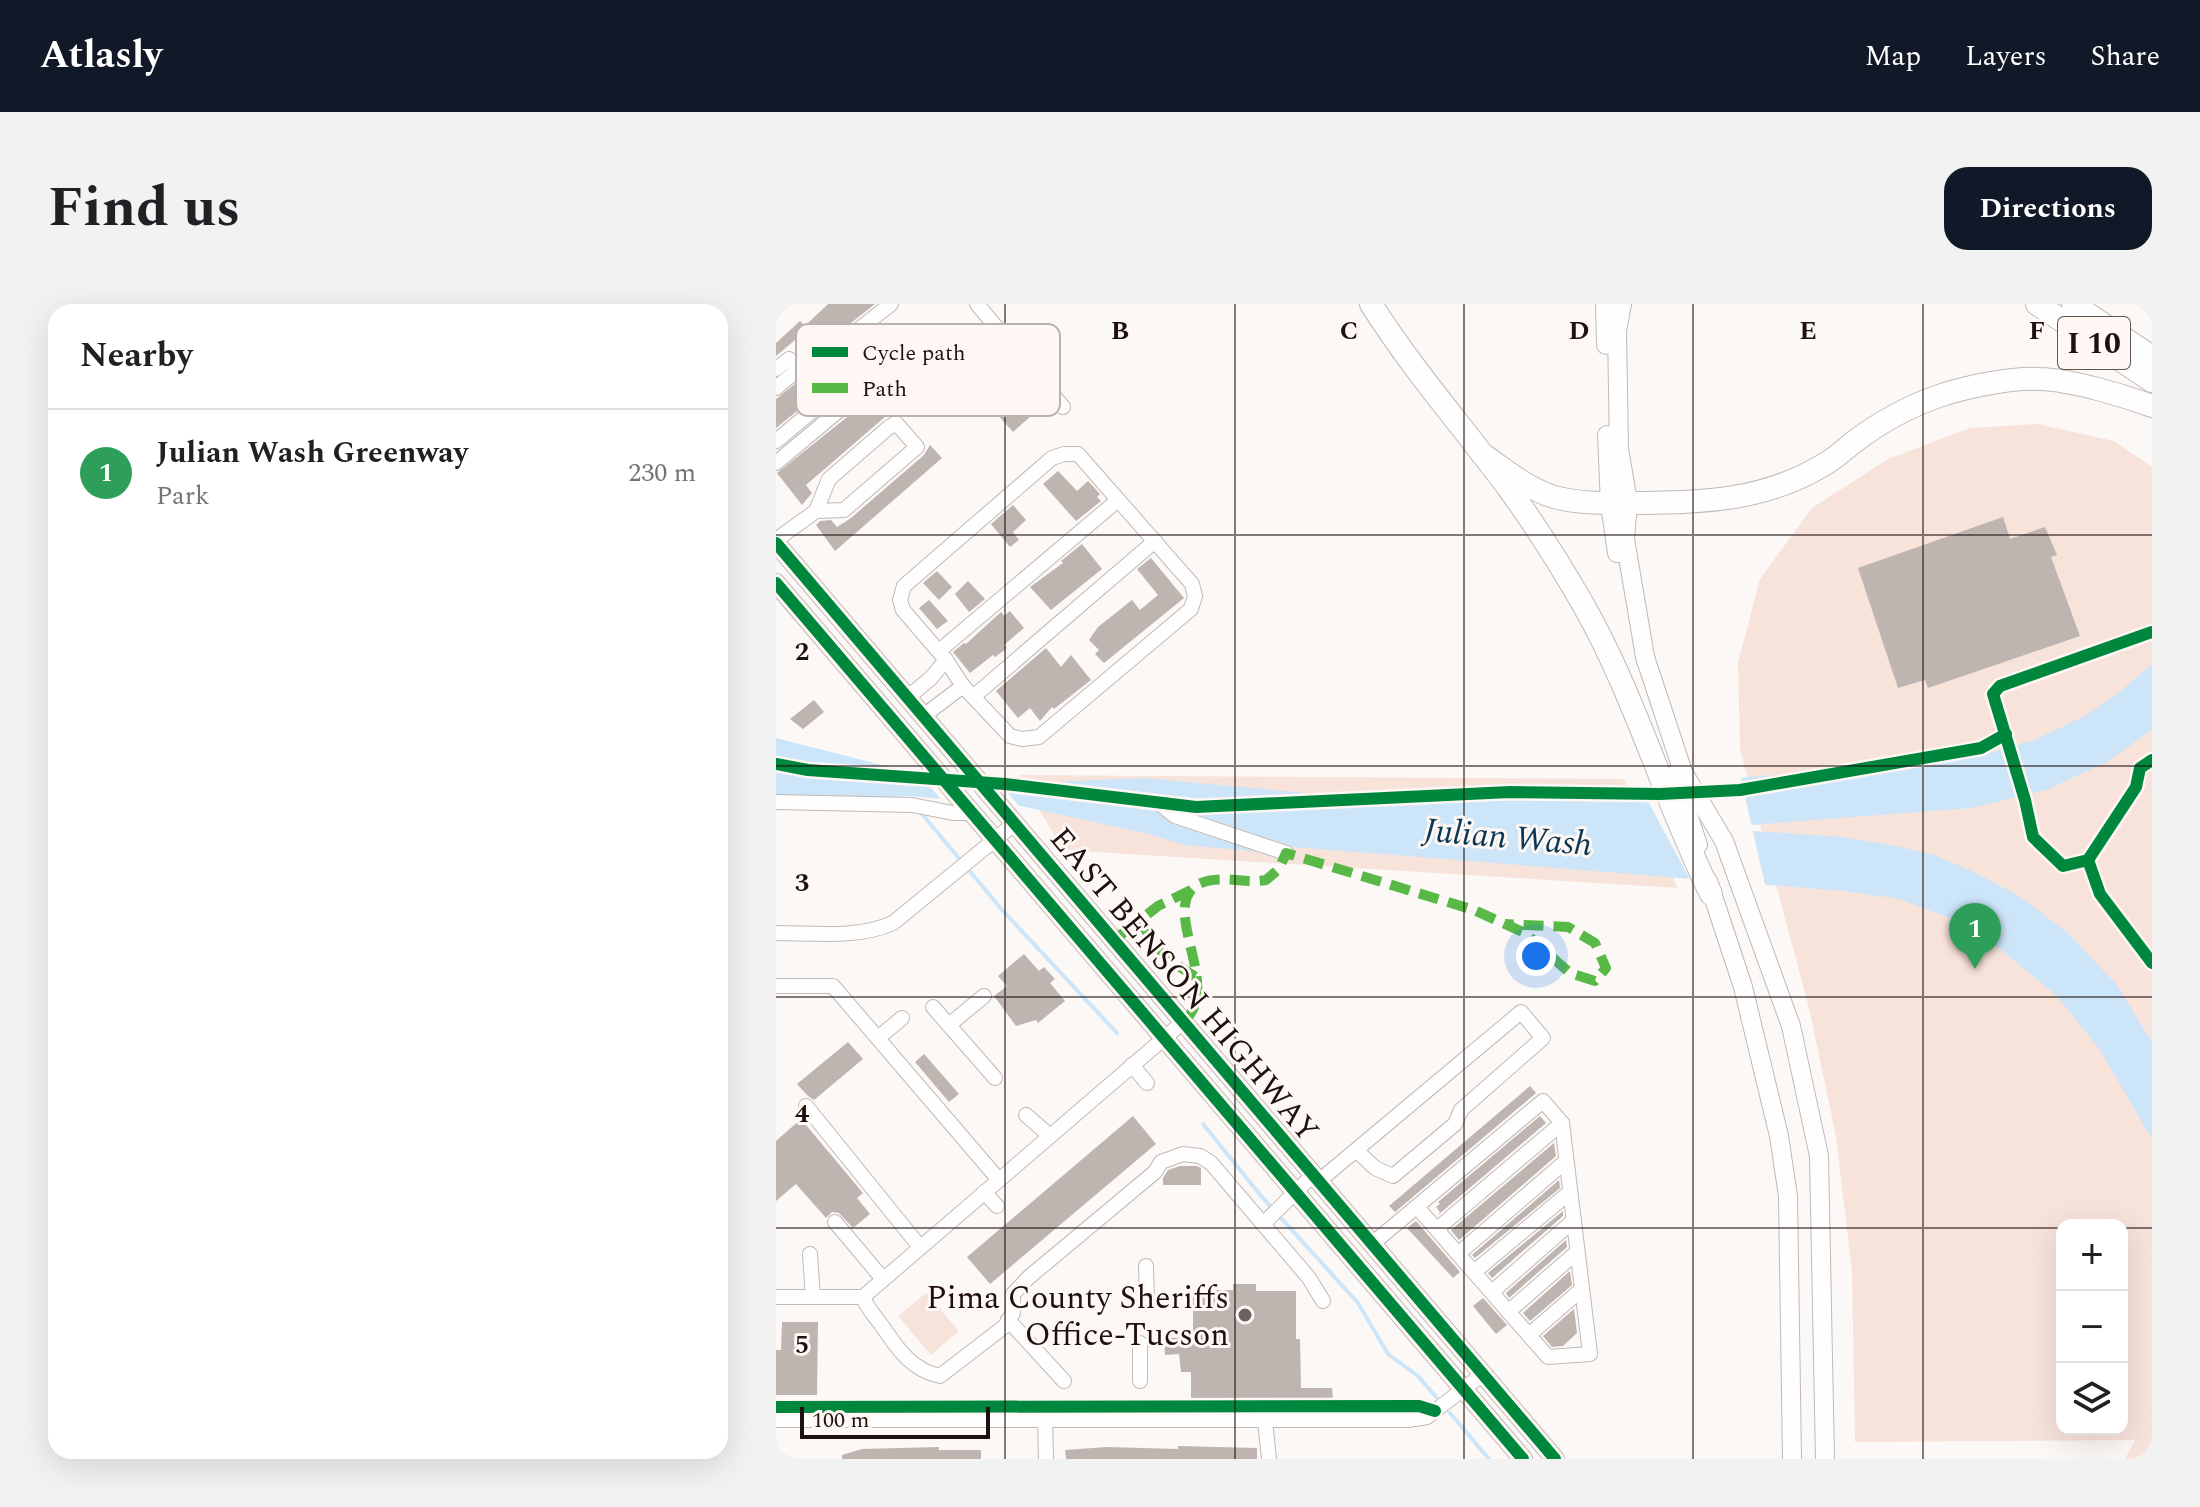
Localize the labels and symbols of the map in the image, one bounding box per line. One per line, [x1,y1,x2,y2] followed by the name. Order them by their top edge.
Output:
[1111,311,1129,351] text: B
[1340,311,1358,351] text: C
[1569,311,1589,351] text: D
[1799,311,1817,351] text: E
[2029,311,2045,351] text: F
[2058,317,2130,369] road number: I 10
[796,324,1060,416] legend
[862,337,966,370] text: Cycle path
[862,373,907,406] text: Path
[795,632,809,672] text: 2
[1419,804,1594,871] water label: Julian Wash
[1037,816,1331,1153] street label: EAST BENSON HIGHWAY
[795,863,809,903] text: 3
[1949,903,2001,969] pin: 1
[1516,936,1556,976] your location
[795,1094,810,1134] text: 4
[926,1274,1229,1360] place label: Pima County Sheriffs Office-Tucson
[1236,1306,1254,1324] marker: Pima County Sheriffs Office-Tucson
[795,1325,809,1365] text: 5
[800,1403,990,1439] scale bar

